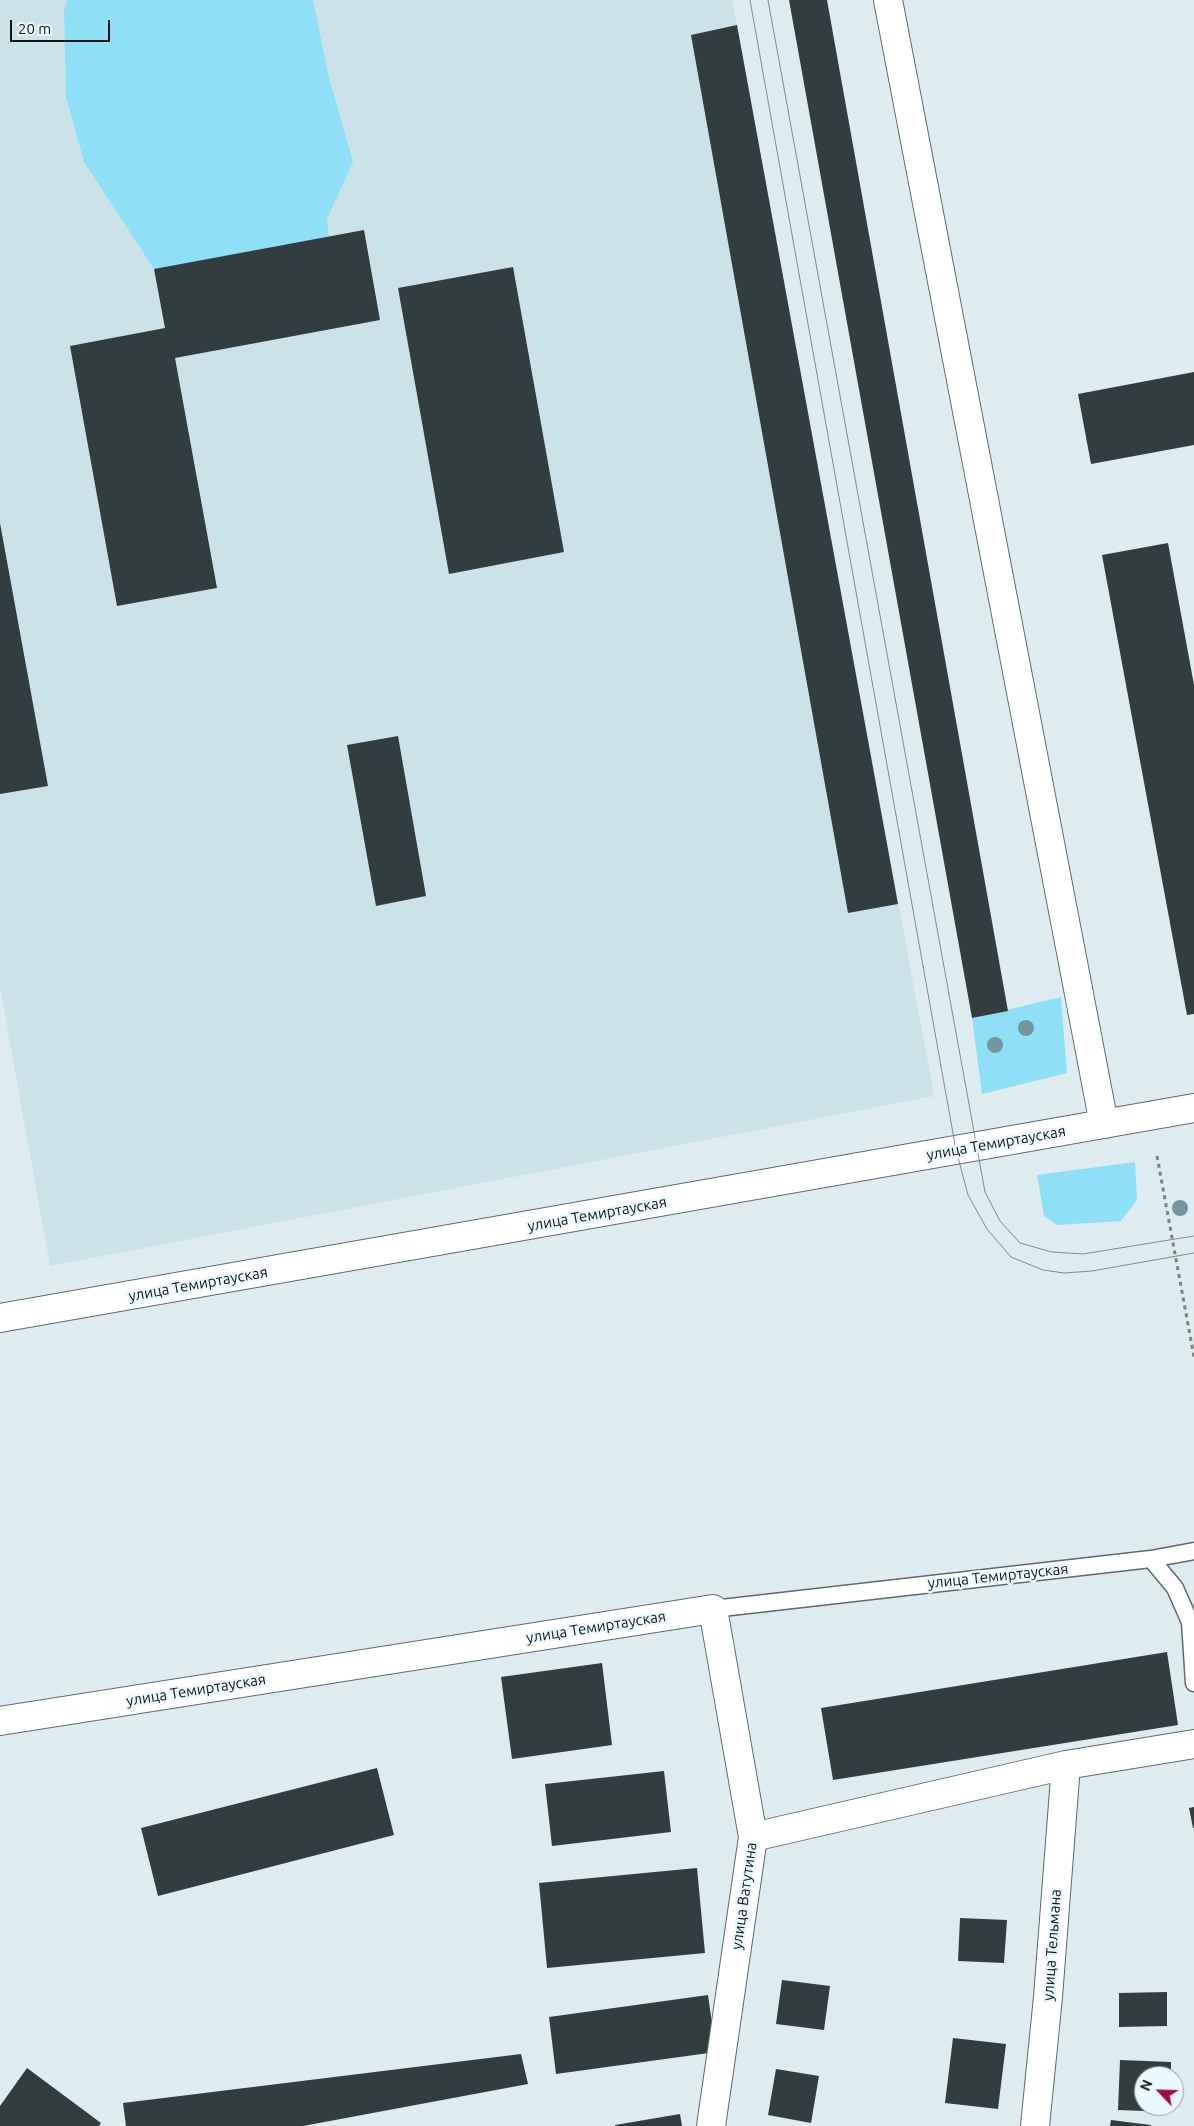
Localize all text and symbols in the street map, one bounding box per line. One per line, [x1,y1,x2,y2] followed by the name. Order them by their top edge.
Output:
[12,10,112,42] scale bar
[18,20,51,37] text: 20 m
[925,1122,1067,1164] street label: улица Темиртауская
[526,1193,668,1235] street label: улица Темиртауская
[127,1263,269,1305] street label: улица Темиртауская
[927,1560,1069,1592] street label: улица Темиртауская
[525,1607,667,1647] street label: улица Темиртауская
[125,1670,267,1710] street label: улица Темиртауская
[728,1841,760,1951] street label: улица Ватутина
[1039,1888,1065,2002] street label: улица Тельмана
[1134,2066,1184,2116] north arrow
[1137,2077,1156,2093] text: N

